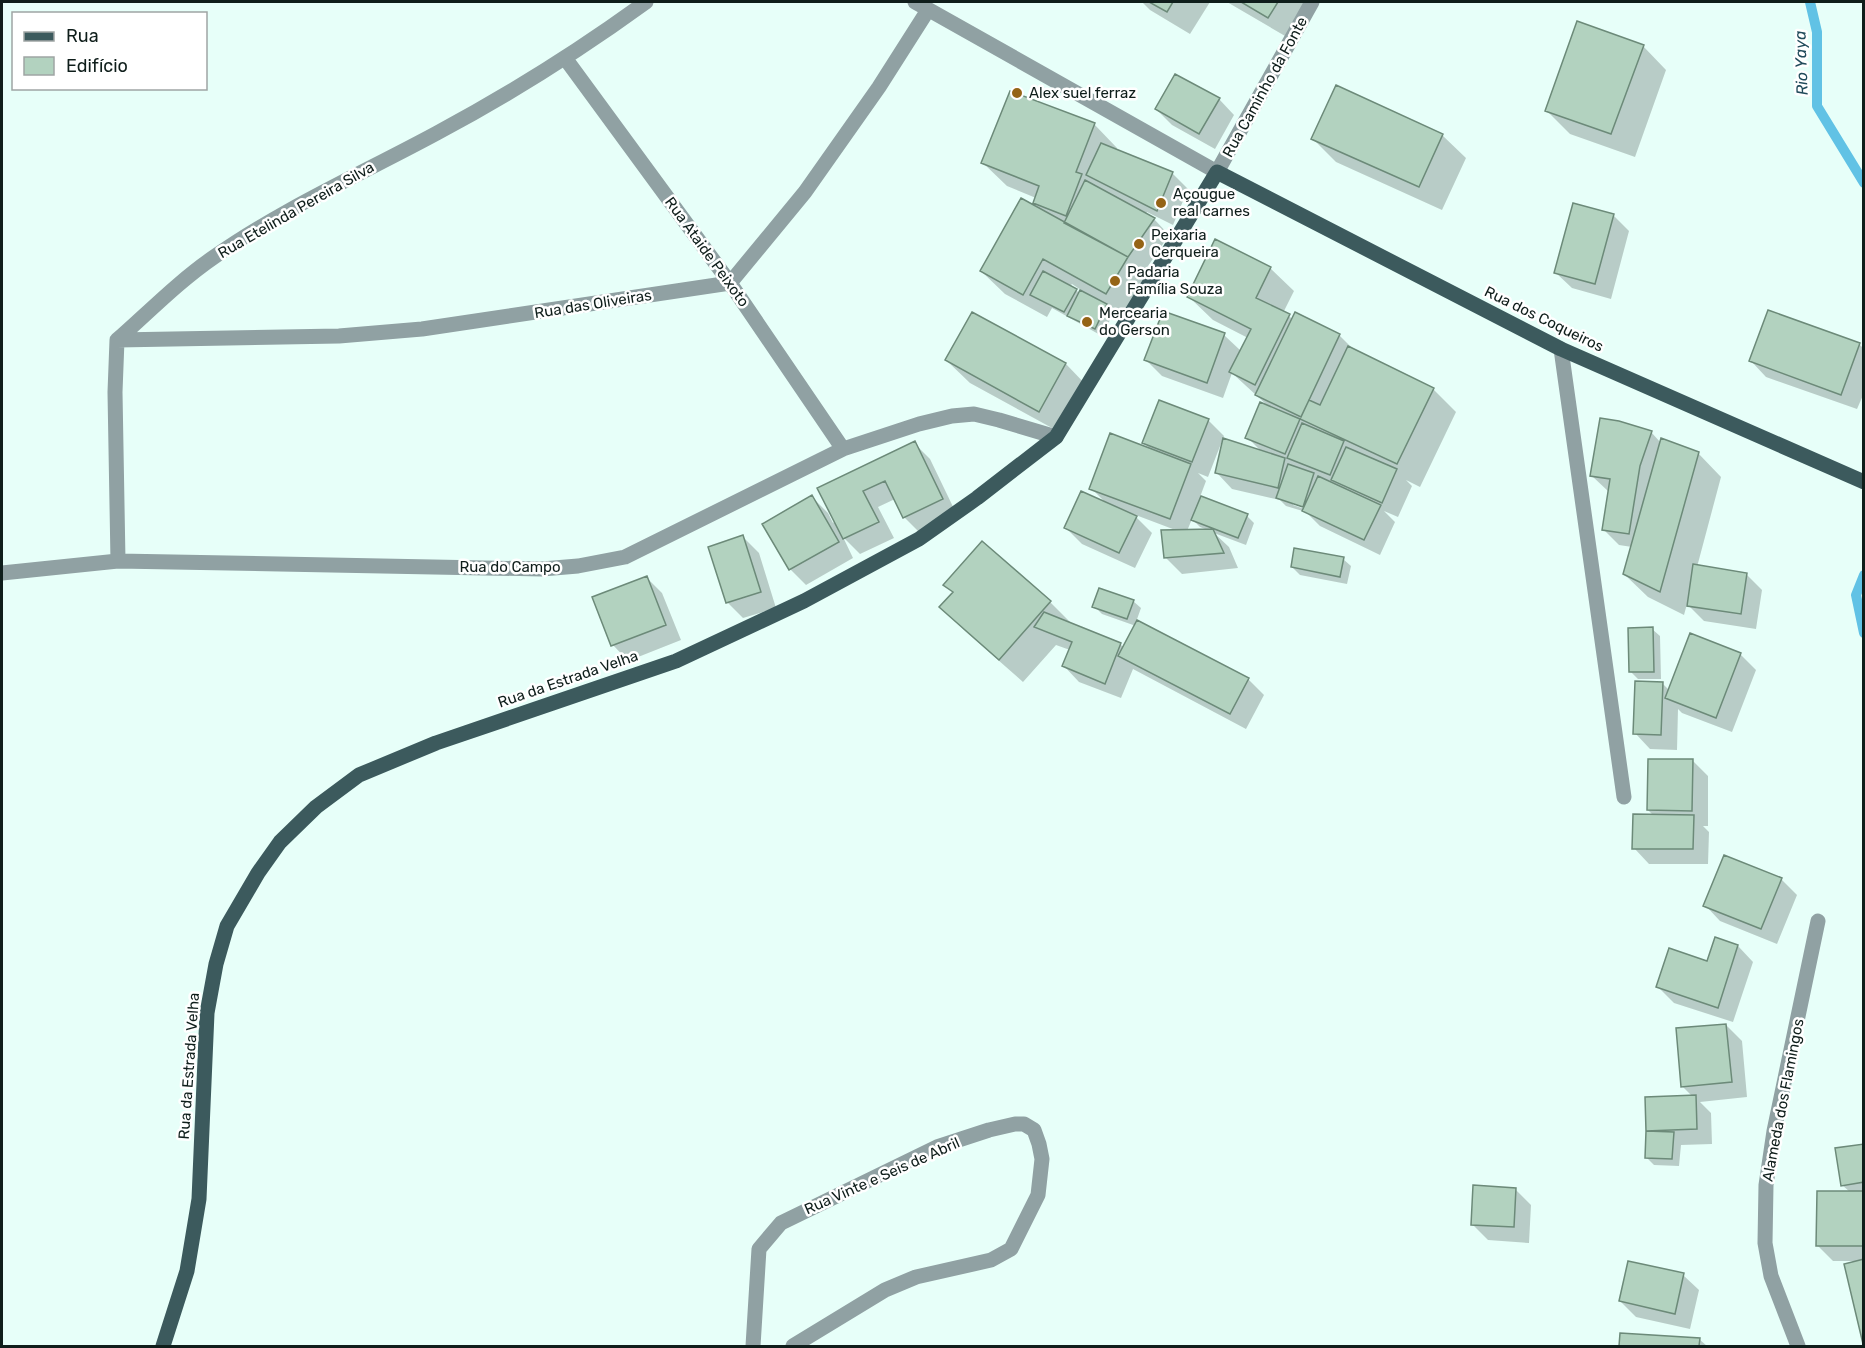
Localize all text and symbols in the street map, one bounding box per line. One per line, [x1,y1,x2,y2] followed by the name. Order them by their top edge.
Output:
[12,12,207,90] legend
[1219,14,1311,160] street label: Rua Caminho da Fonte
[66,25,99,47] text: Rua
[1790,30,1812,96] water label: Rio Yaya
[66,55,128,77] text: Edifício
[1029,84,1136,102] place label: Alex suel ferraz
[1010,86,1024,100] marker: Alex suel ferraz
[215,158,377,262] street label: Rua Etelinda Pereira Silva
[1173,185,1250,220] place label: Açougue real carnes
[661,194,753,310] street label: Rua Ataide Peixoto
[1154,196,1168,210] marker: Açougue real carnes
[1151,226,1219,261] place label: Peixaria Cerqueira
[1132,237,1146,251] marker: Peixaria Cerqueira
[1127,263,1223,298] place label: Padaria Família Souza
[1108,274,1122,288] marker: Padaria Família Souza
[1482,282,1607,356] street label: Rua dos Coqueiros
[533,286,653,322] street label: Rua das Oliveiras
[1099,304,1170,339] place label: Mercearia do Gerson
[1080,315,1094,329] marker: Mercearia do Gerson
[459,558,561,576] street label: Rua do Campo
[496,647,640,711] street label: Rua da Estrada Velha
[175,992,203,1140] street label: Rua da Estrada Velha
[1758,1017,1808,1183] street label: Alameda dos Flamingos
[802,1134,962,1218] street label: Rua Vinte e Seis de Abril

